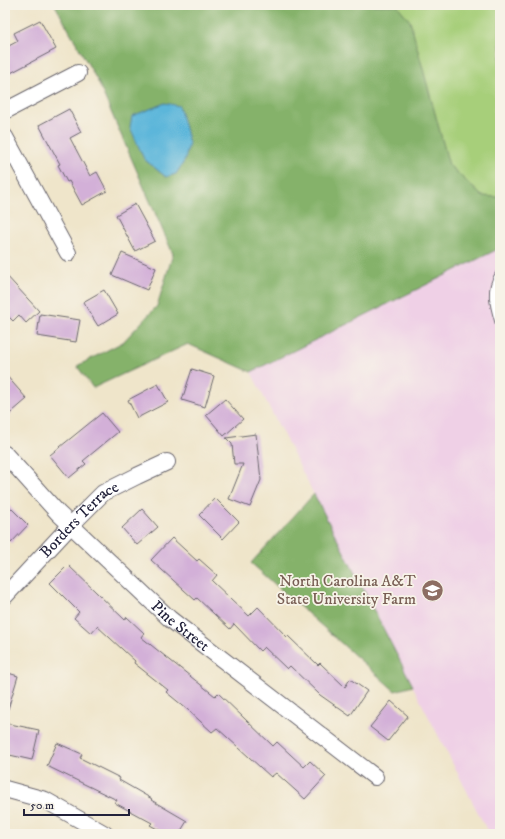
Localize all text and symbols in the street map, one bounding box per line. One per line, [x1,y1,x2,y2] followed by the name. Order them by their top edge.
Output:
[36,477,122,562] street label: Borders Terrace
[277,571,416,609] place label: North Carolina A&T State University Farm
[419,577,445,603] school or university icon: North Carolina A&T State University Farm
[147,596,214,656] street label: Pine Street
[24,791,129,817] scale bar
[30,798,54,813] text: 50 m

